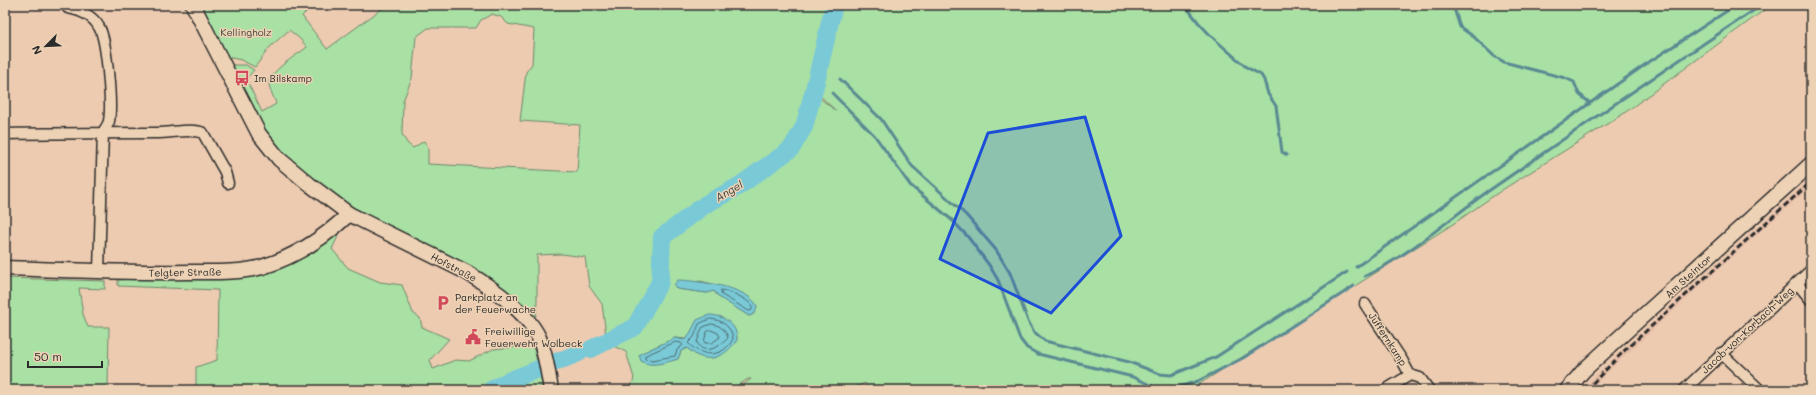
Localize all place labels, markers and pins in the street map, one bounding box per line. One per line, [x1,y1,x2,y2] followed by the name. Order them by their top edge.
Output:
[233,69,251,87] bus stop icon: Im Bilskamp
[254,71,312,85] place label: Im Bilskamp
[455,290,536,316] place label: Parkplatz an der Feuerwache
[434,294,452,312] parking icon: Parkplatz an der Feuerwache
[485,324,582,350] place label: Freiwillige Feuerwehr Wolbeck
[464,328,482,346] public building icon: Freiwillige Feuerwehr Wolbeck

